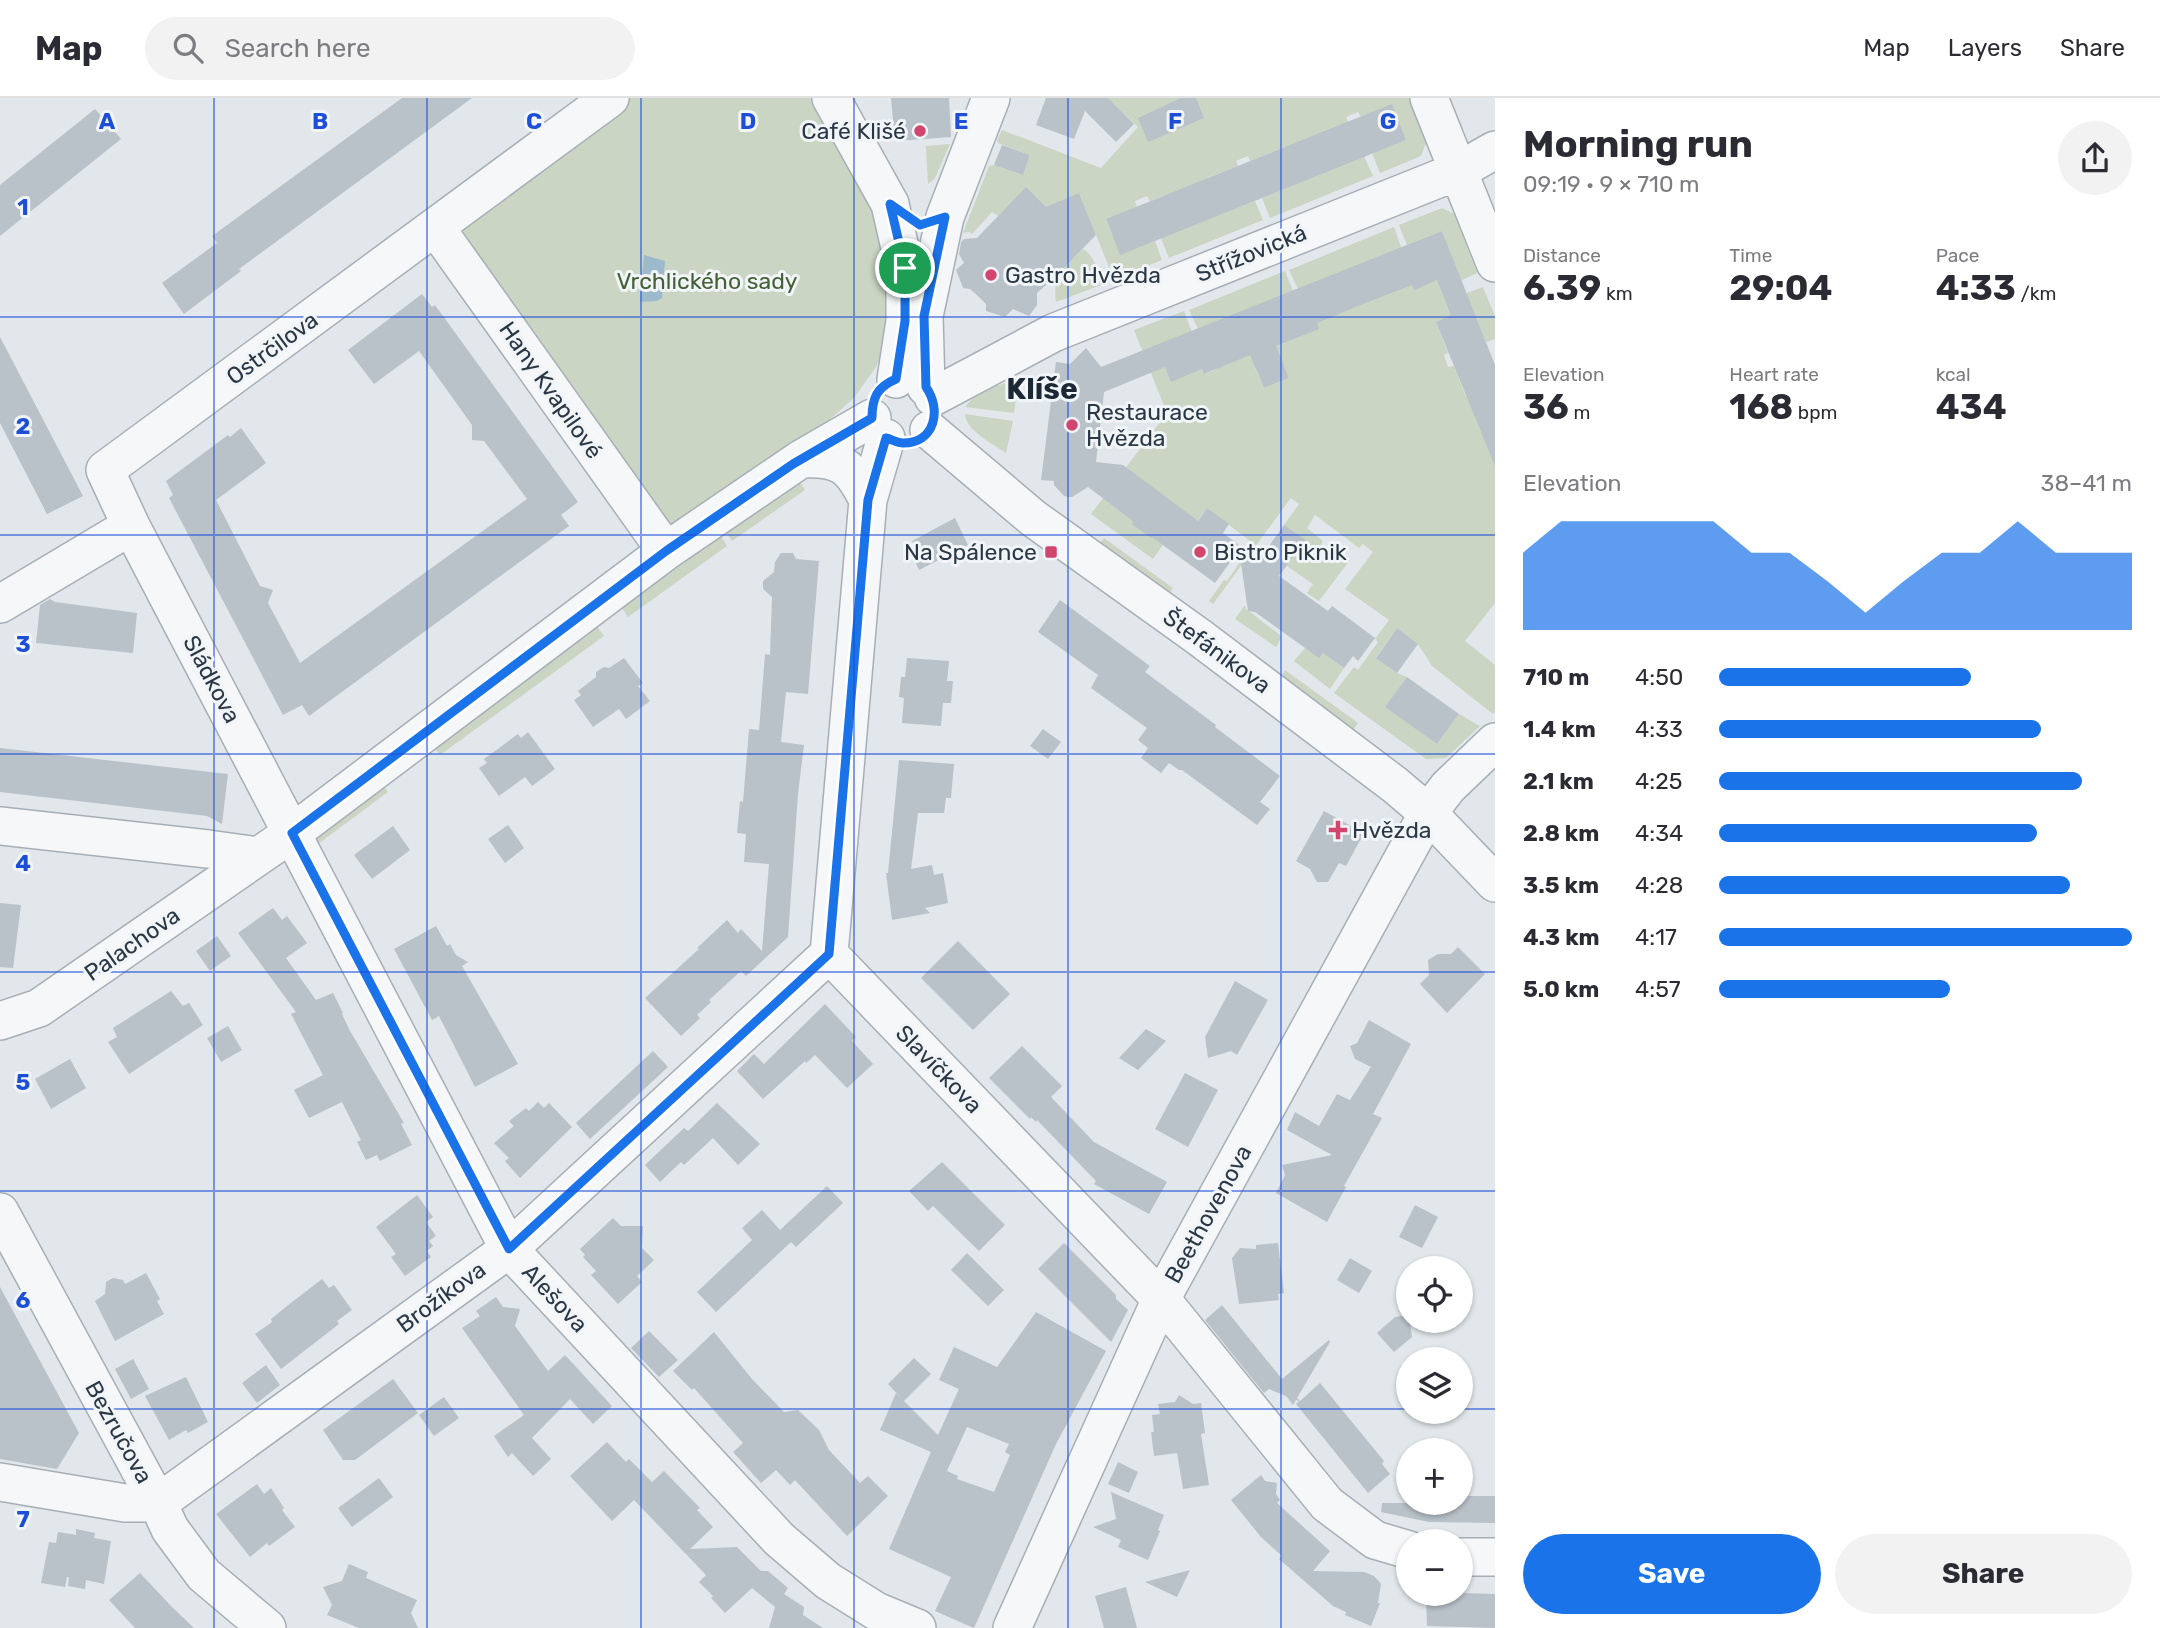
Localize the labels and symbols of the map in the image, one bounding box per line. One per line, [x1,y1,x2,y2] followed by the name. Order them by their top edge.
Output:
[99,107,116,135] text: A
[312,107,328,135] text: B
[526,107,542,135] text: C
[740,107,756,135] text: D
[954,107,968,135] text: E
[1168,107,1182,135] text: F
[1380,107,1396,135] text: G
[801,117,906,145] place label: Café Klišé
[912,123,928,139] marker: Café Klišé
[17,193,29,221] text: 1
[1191,218,1311,288] street label: Střížovická
[875,238,935,298] pin
[1005,261,1161,289] place label: Gastro Hvězda
[616,267,798,295] park label: Vrchlického sady
[983,267,999,283] marker: Gastro Hvězda
[221,305,323,391] street label: Ostrčilova
[493,316,609,464] street label: Hany Kvapilové
[1006,371,1078,407] district label: Klíše
[1086,398,1208,452] place label: Restaurace Hvězda
[16,412,30,440] text: 2
[1064,417,1080,433] marker: Restaurace Hvězda
[904,538,1037,566] place label: Na Spálence
[1214,538,1347,566] place label: Bistro Piknik
[1043,544,1059,560] marker: Na Spálence
[1192,544,1208,560] marker: Bistro Piknik
[1158,603,1276,699] street label: Štefánikova
[15,630,31,658] text: 3
[177,630,247,728] street label: Sládkova
[1352,816,1432,844] place label: Hvězda
[1330,822,1346,838] marker: Hvězda
[15,849,31,877] text: 4
[79,901,185,987] street label: Palachova
[890,1019,988,1119] street label: Slavíčkova
[16,1068,31,1096] text: 5
[1158,1140,1258,1288] street label: Beethovenova
[391,1255,491,1339] street label: Brožíkova
[516,1258,594,1338] street label: Alešova
[16,1286,31,1314] text: 6
[79,1376,159,1488] street label: Bezručova
[16,1505,30,1533] text: 7

